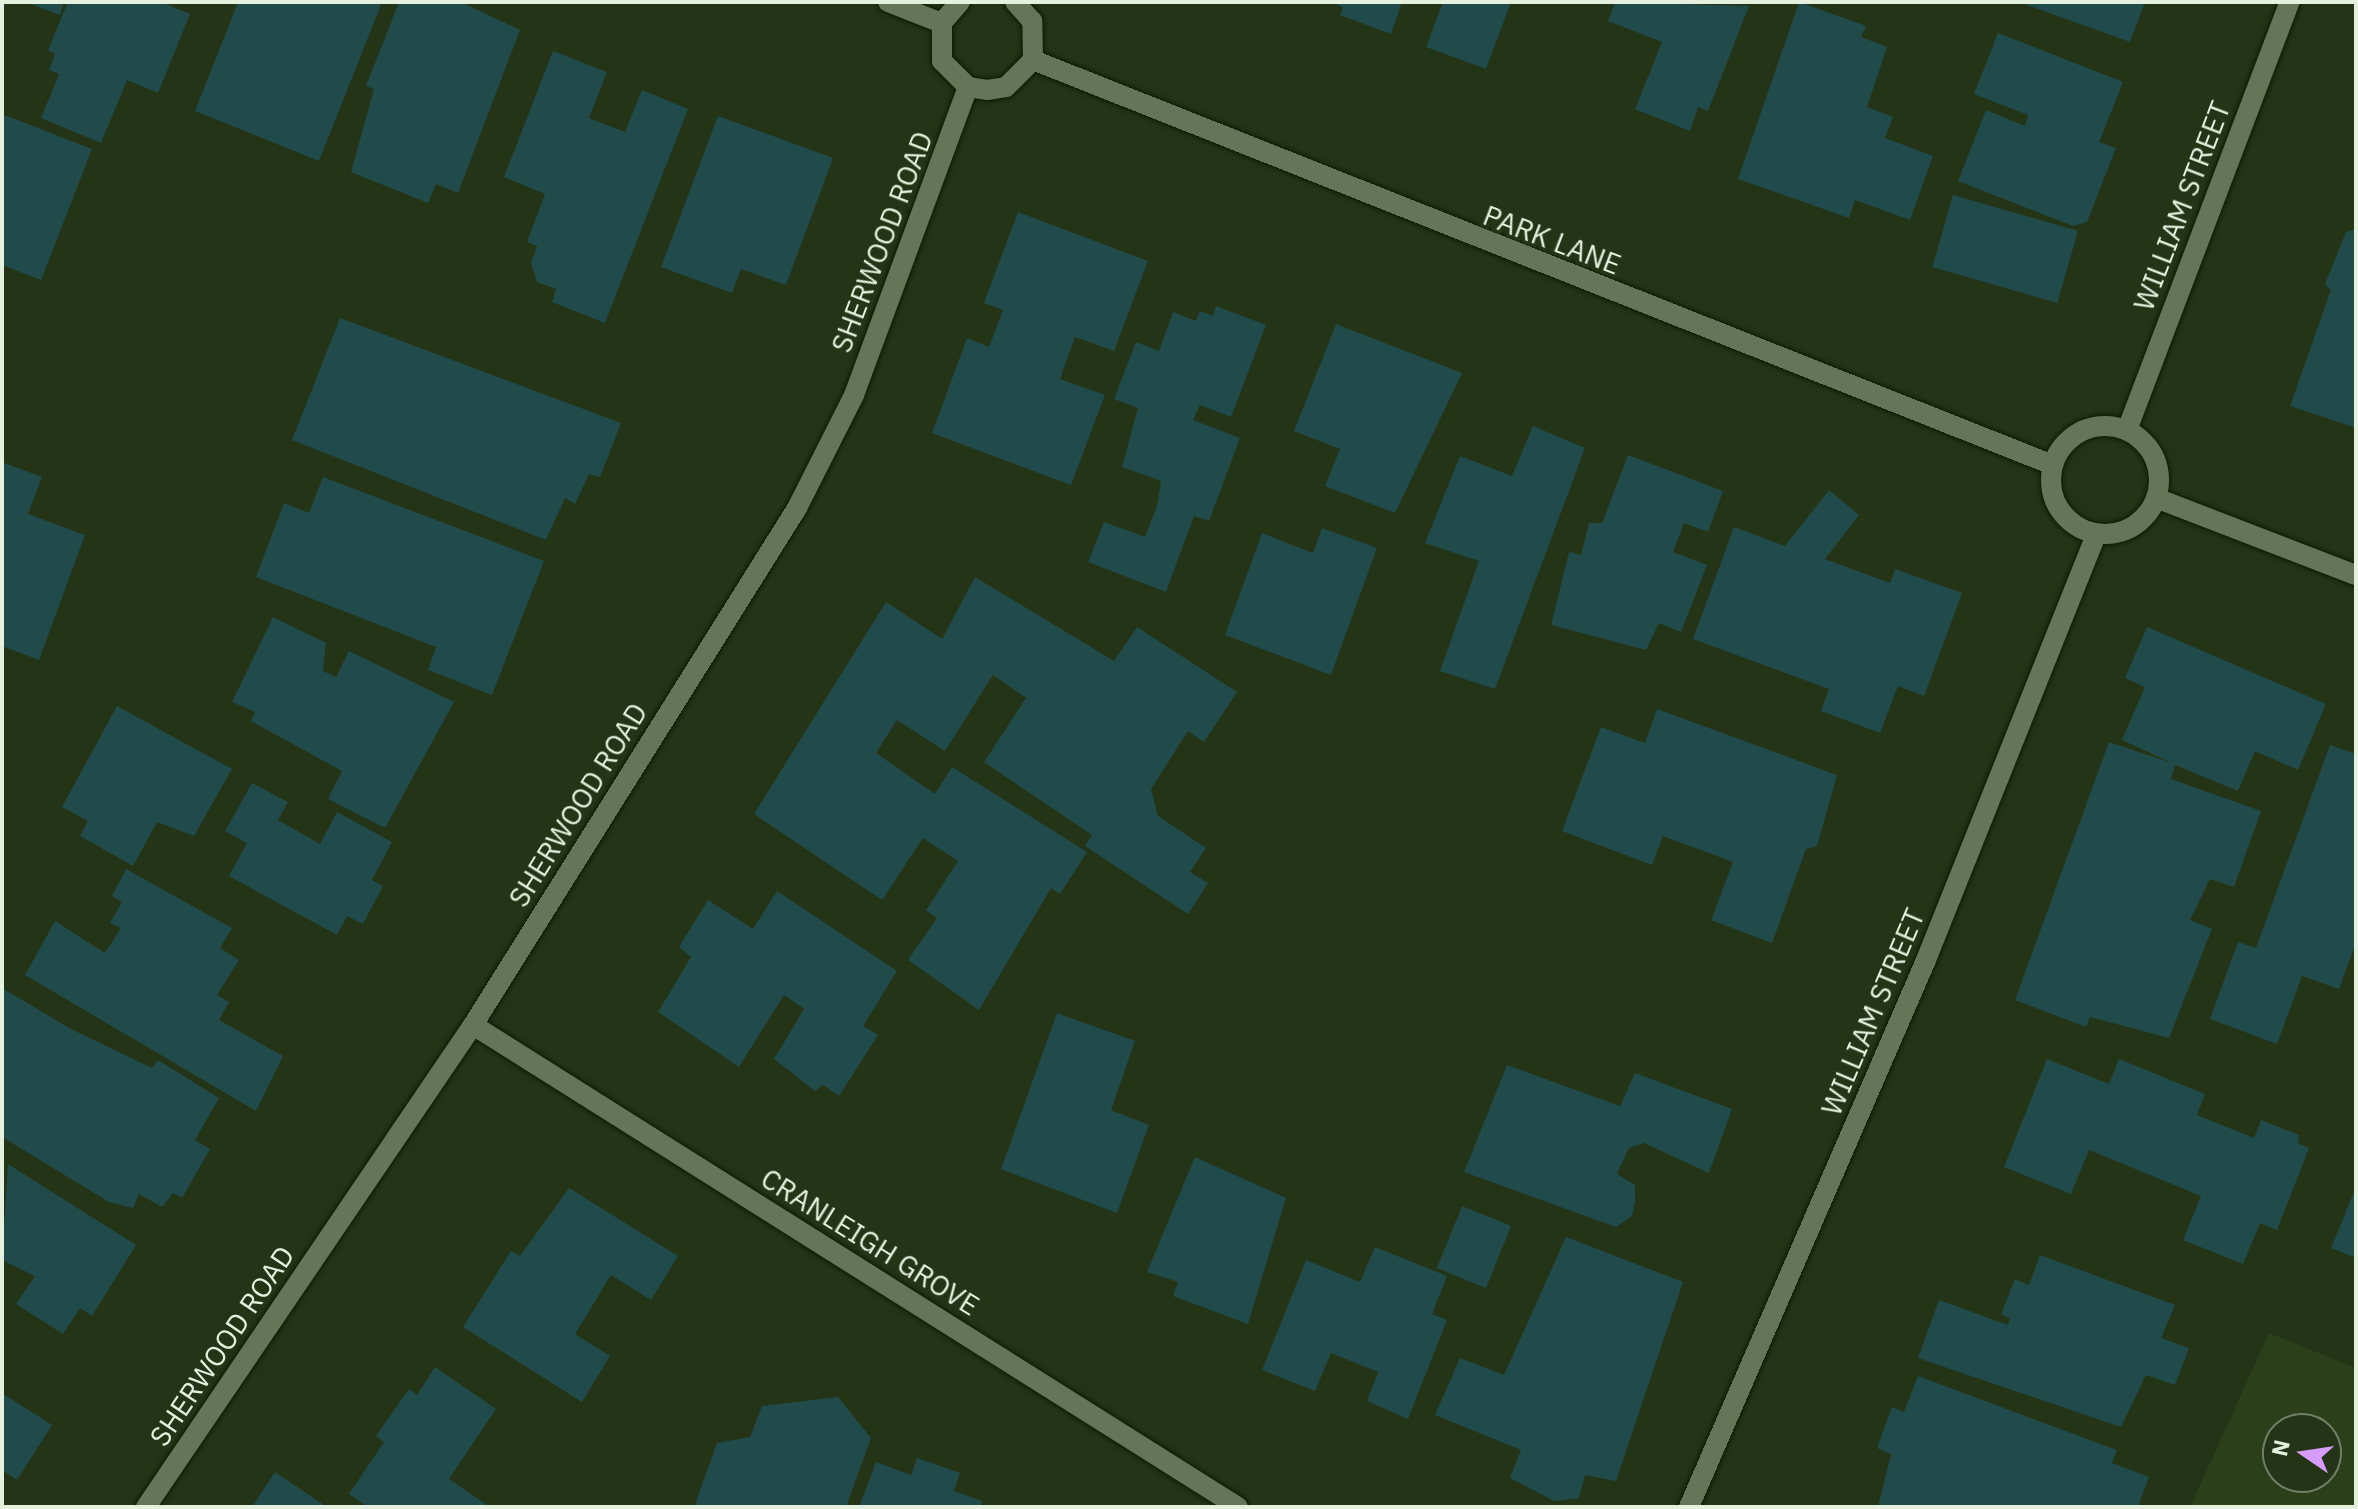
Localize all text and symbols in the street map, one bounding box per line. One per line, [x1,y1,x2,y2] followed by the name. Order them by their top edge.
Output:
[2127,97,2237,315] street label: WILLIAM STREET
[824,127,940,357] street label: SHERWOOD ROAD
[1478,198,1626,282] street label: PARK LANE
[502,697,654,913] street label: SHERWOOD ROAD
[1814,904,1932,1120] street label: WILLIAM STREET
[755,1161,985,1323] street label: CRANLEIGH GROVE
[143,1240,301,1452] street label: SHERWOOD ROAD
[2262,1413,2342,1493] north arrow
[2264,1437,2296,1459] text: N

